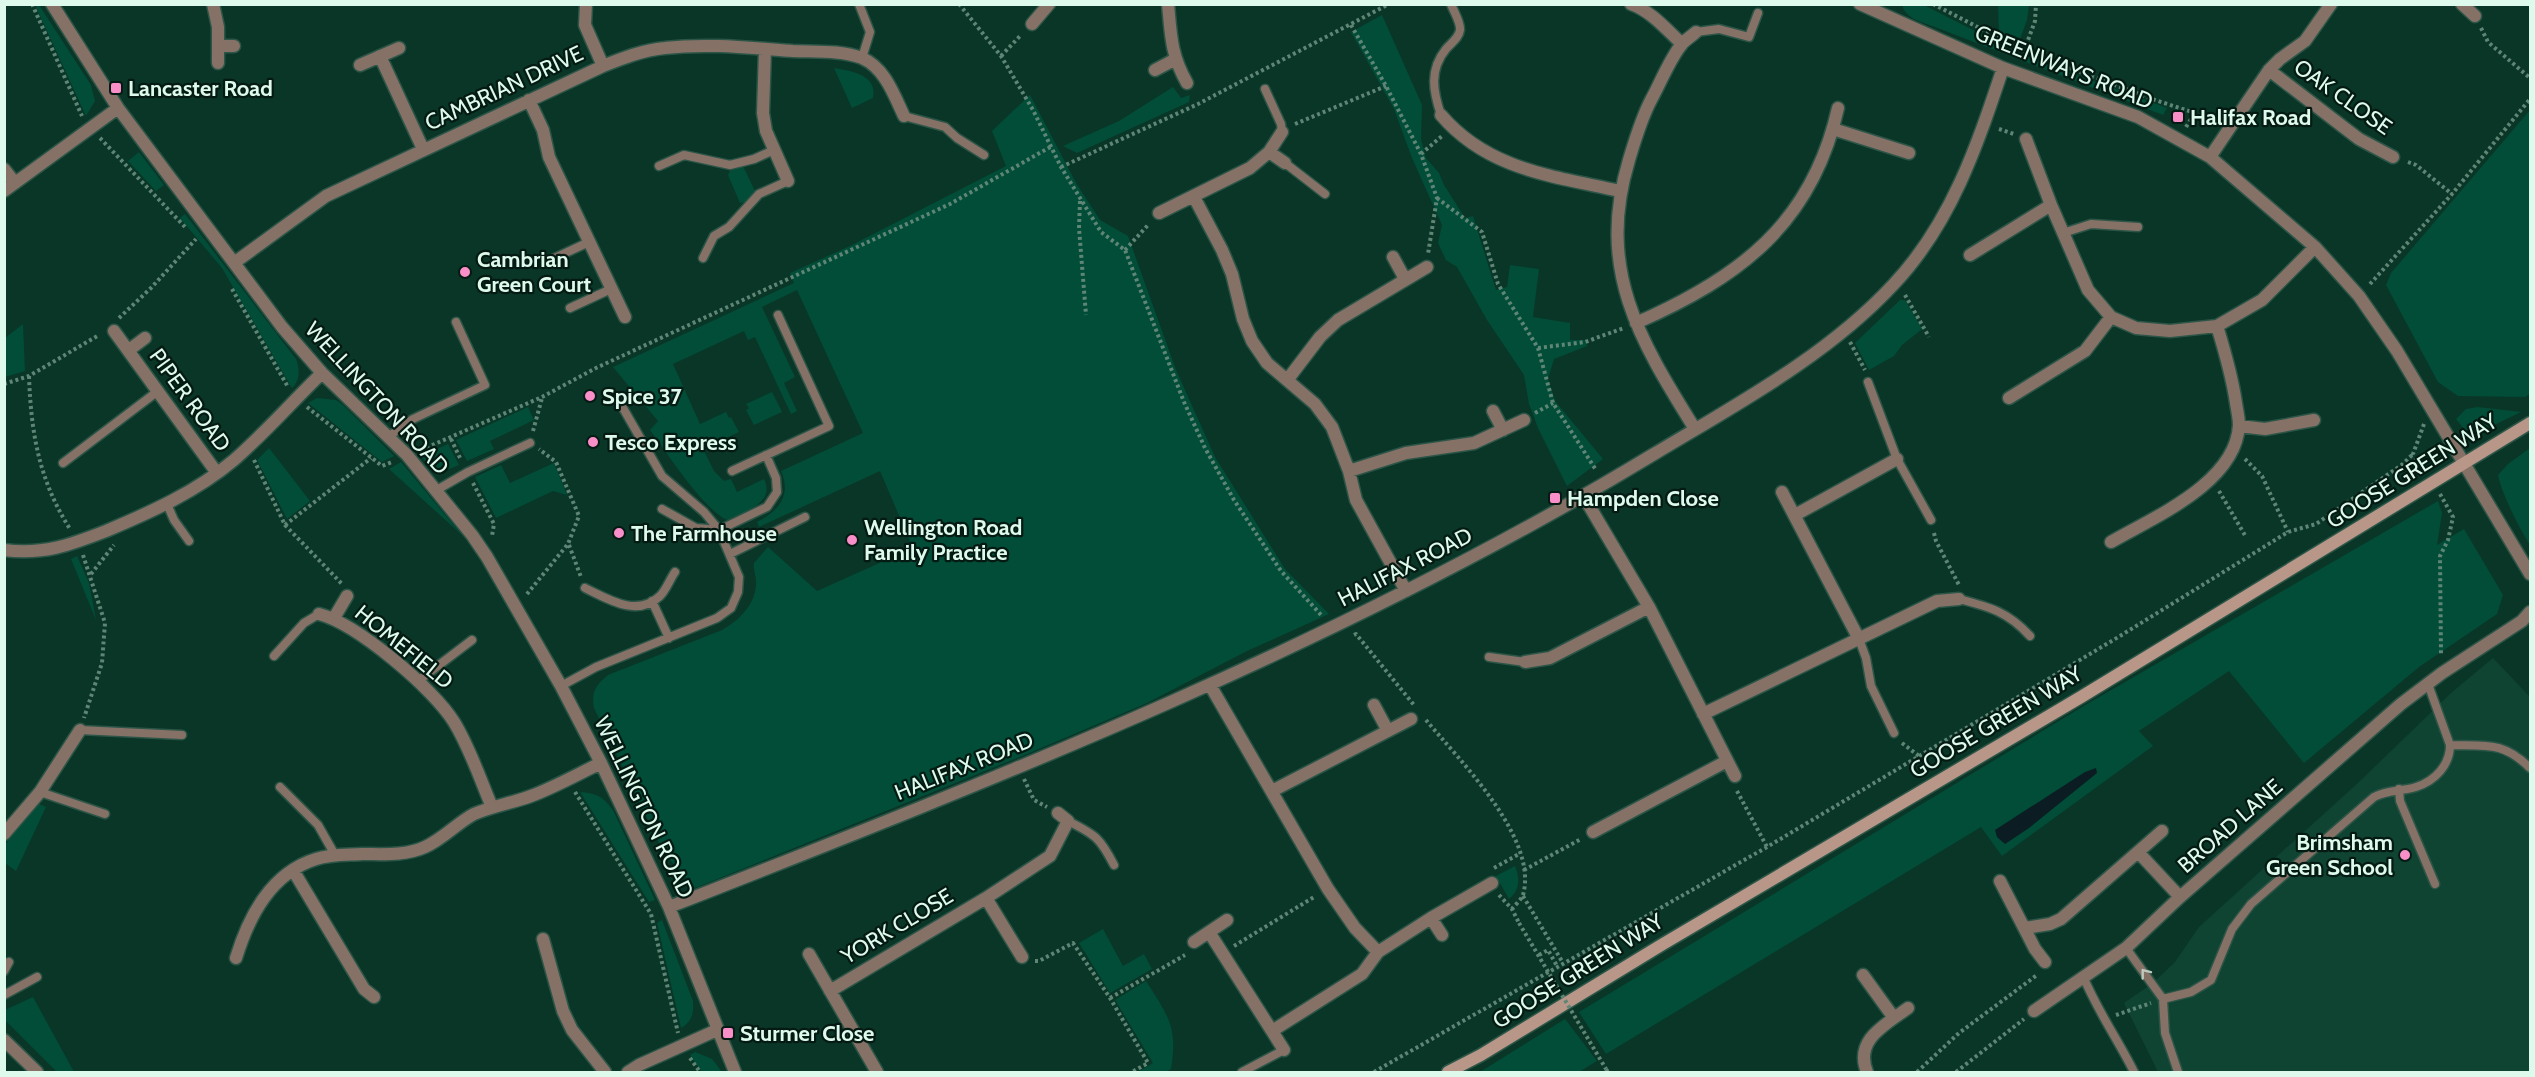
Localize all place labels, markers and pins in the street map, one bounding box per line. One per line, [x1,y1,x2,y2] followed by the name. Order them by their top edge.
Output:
[128,75,273,102] place label: Lancaster Road
[109,81,123,95] marker: Lancaster Road
[2190,104,2311,131] place label: Halifax Road
[2171,110,2185,124] marker: Halifax Road
[477,246,591,298] place label: Cambrian Green Court
[458,265,472,279] marker: Cambrian Green Court
[602,383,683,410] place label: Spice 37
[583,389,597,403] marker: Spice 37
[605,429,737,456] place label: Tesco Express
[586,435,600,449] marker: Tesco Express
[1567,485,1719,512] place label: Hampden Close
[1548,491,1562,505] marker: Hampden Close
[864,514,1022,566] place label: Wellington Road Family Practice
[631,520,777,547] place label: The Farmhouse
[612,526,626,540] marker: The Farmhouse
[845,533,859,547] marker: Wellington Road Family Practice
[2266,829,2393,881] place label: Brimsham Green School
[2398,848,2412,862] marker: Brimsham Green School
[740,1020,874,1047] place label: Sturmer Close
[721,1026,735,1040] marker: Sturmer Close

